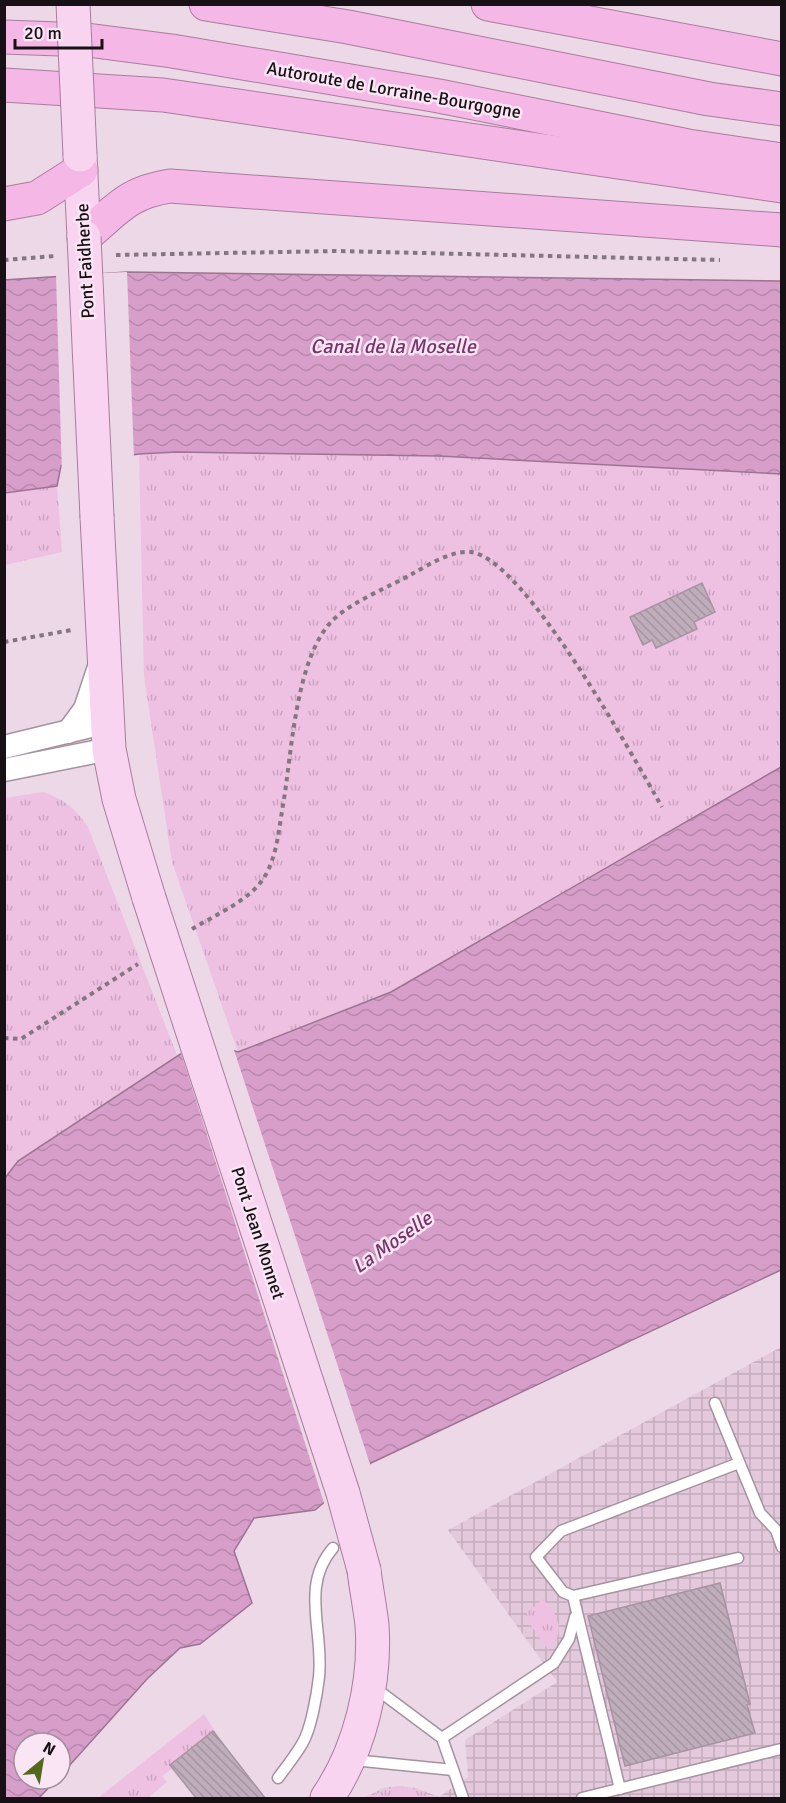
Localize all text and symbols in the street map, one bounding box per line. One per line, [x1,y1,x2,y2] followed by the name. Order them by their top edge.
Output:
[15,12,102,50] scale bar
[24,22,62,44] text: 20 m
[265,57,523,123] street label: Autoroute de Lorraine-Bourgogne
[71,203,99,319] street label: Pont Faidherbe
[310,334,477,359] water label: Canal de la Moselle
[226,1164,290,1302] street label: Pont Jean Monnet
[348,1205,438,1279] water label: La Moselle
[12,1731,72,1791] north arrow
[39,1737,59,1760] text: N

